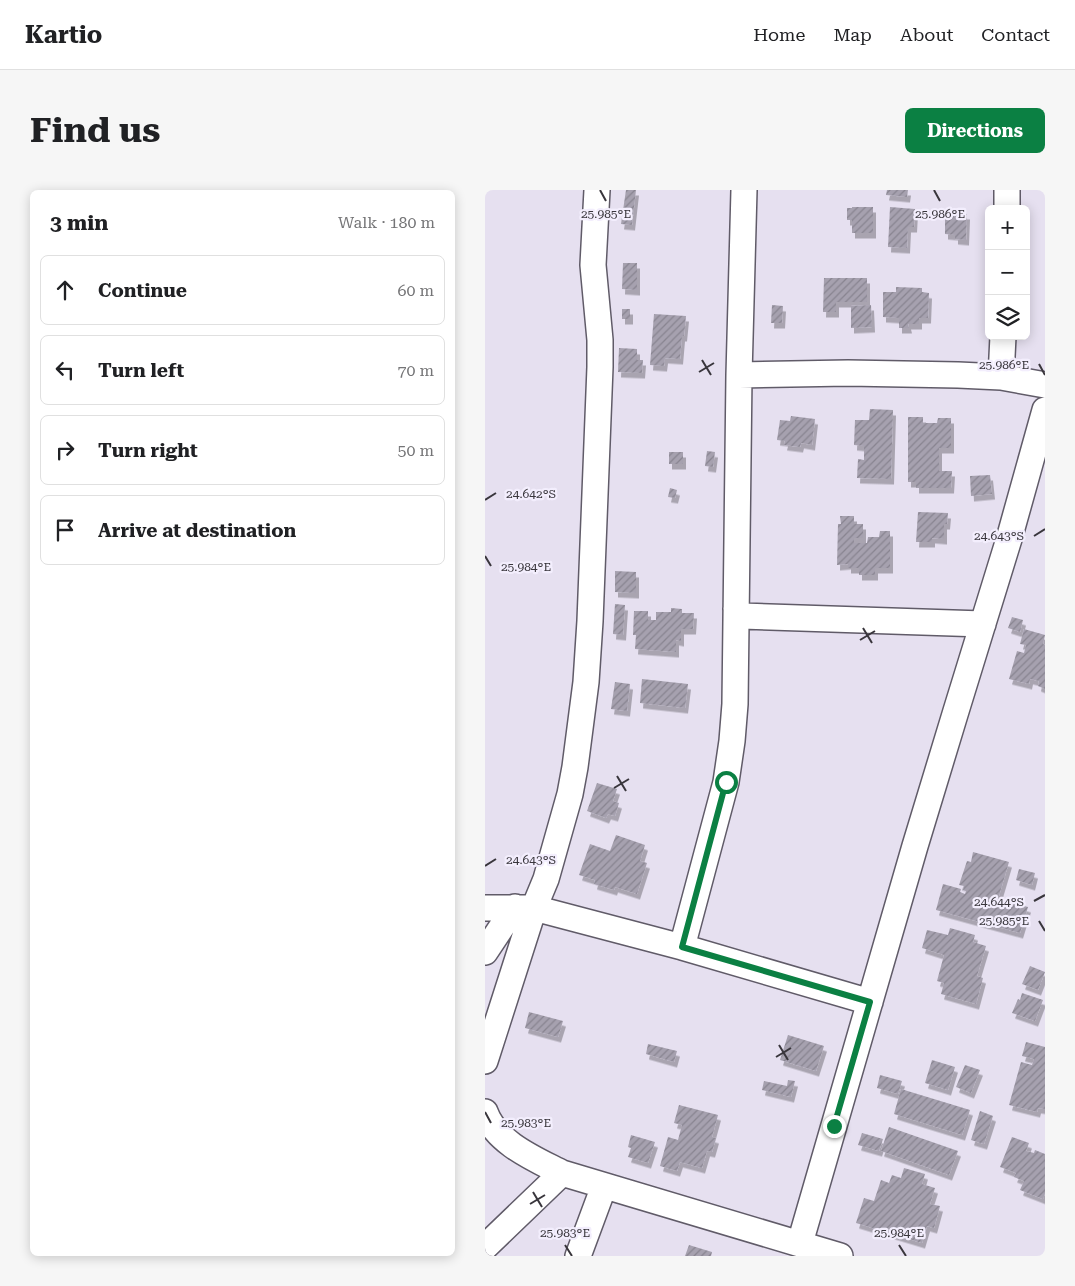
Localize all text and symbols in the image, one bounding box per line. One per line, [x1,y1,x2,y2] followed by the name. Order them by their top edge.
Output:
[25,21,102,49] text: Kartio
[753,24,805,45] text: Home
[833,24,872,45] text: Map
[900,24,953,45] text: About
[981,24,1050,45] text: Contact
[905,108,1045,153] button: Directions
[30,110,160,151] text: Find us
[985,205,1030,340] map controls
[985,205,1030,250] button: +
[581,207,631,221] text: 25.985°E
[915,207,965,221] text: 25.986°E
[50,211,108,235] text: 3 min
[338,213,435,232] text: Walk · 180 m
[985,250,1030,295] button: −
[51,276,79,304] icon: ahead
[98,279,187,302] text: Continue
[397,281,434,300] text: 60 m
[985,295,1030,340] button: layers
[51,356,79,384] icon: left
[979,358,1029,372] text: 25.986°E
[98,359,184,382] text: Turn left
[397,361,434,380] text: 70 m
[51,436,79,464] icon: right
[98,439,198,462] text: Turn right
[397,441,434,460] text: 50 m
[506,487,556,501] text: 24.642°S
[51,516,79,544] icon: arrive
[98,519,296,542] text: Arrive at destination
[974,529,1024,543] text: 24.643°S
[501,560,551,574] text: 25.984°E
[715,771,738,794] route start
[506,853,556,867] text: 24.643°S
[974,895,1024,909] text: 24.644°S
[979,914,1029,928] text: 25.985°E
[823,1115,846,1138] route end
[501,1116,551,1130] text: 25.983°E
[540,1226,590,1240] text: 25.983°E
[874,1226,924,1240] text: 25.984°E

